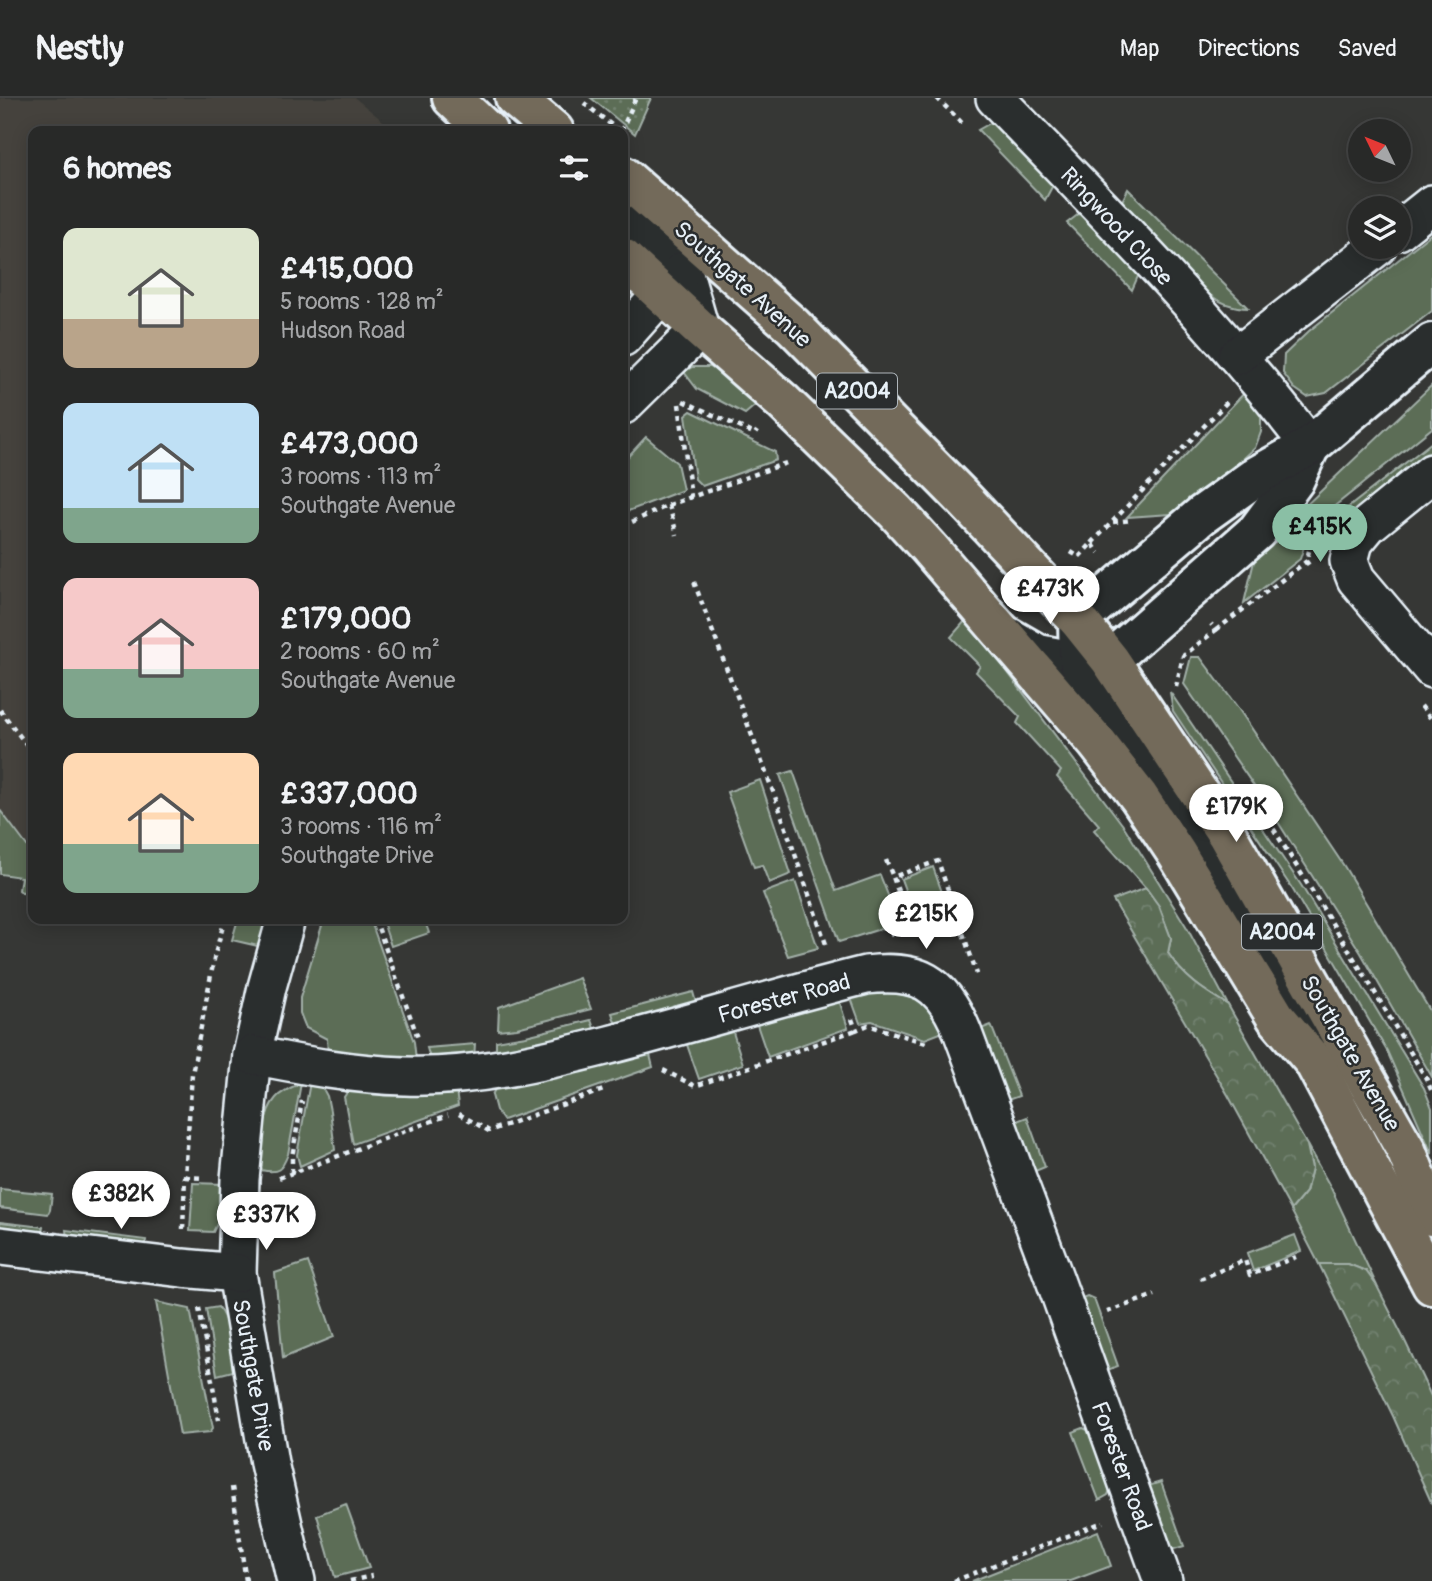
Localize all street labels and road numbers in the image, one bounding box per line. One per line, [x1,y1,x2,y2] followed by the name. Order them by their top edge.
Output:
[1054,161,1179,292] street label: Ringwood Close
[668,215,818,354] street label: Southgate Avenue
[817,374,897,408] road number: A2004
[1242,914,1322,950] road number: A2004
[715,967,854,1030] street label: Forester Road
[1294,970,1407,1137] street label: Southgate Avenue
[226,1297,281,1454] street label: Southgate Drive
[1085,1397,1158,1535] street label: Forester Road

